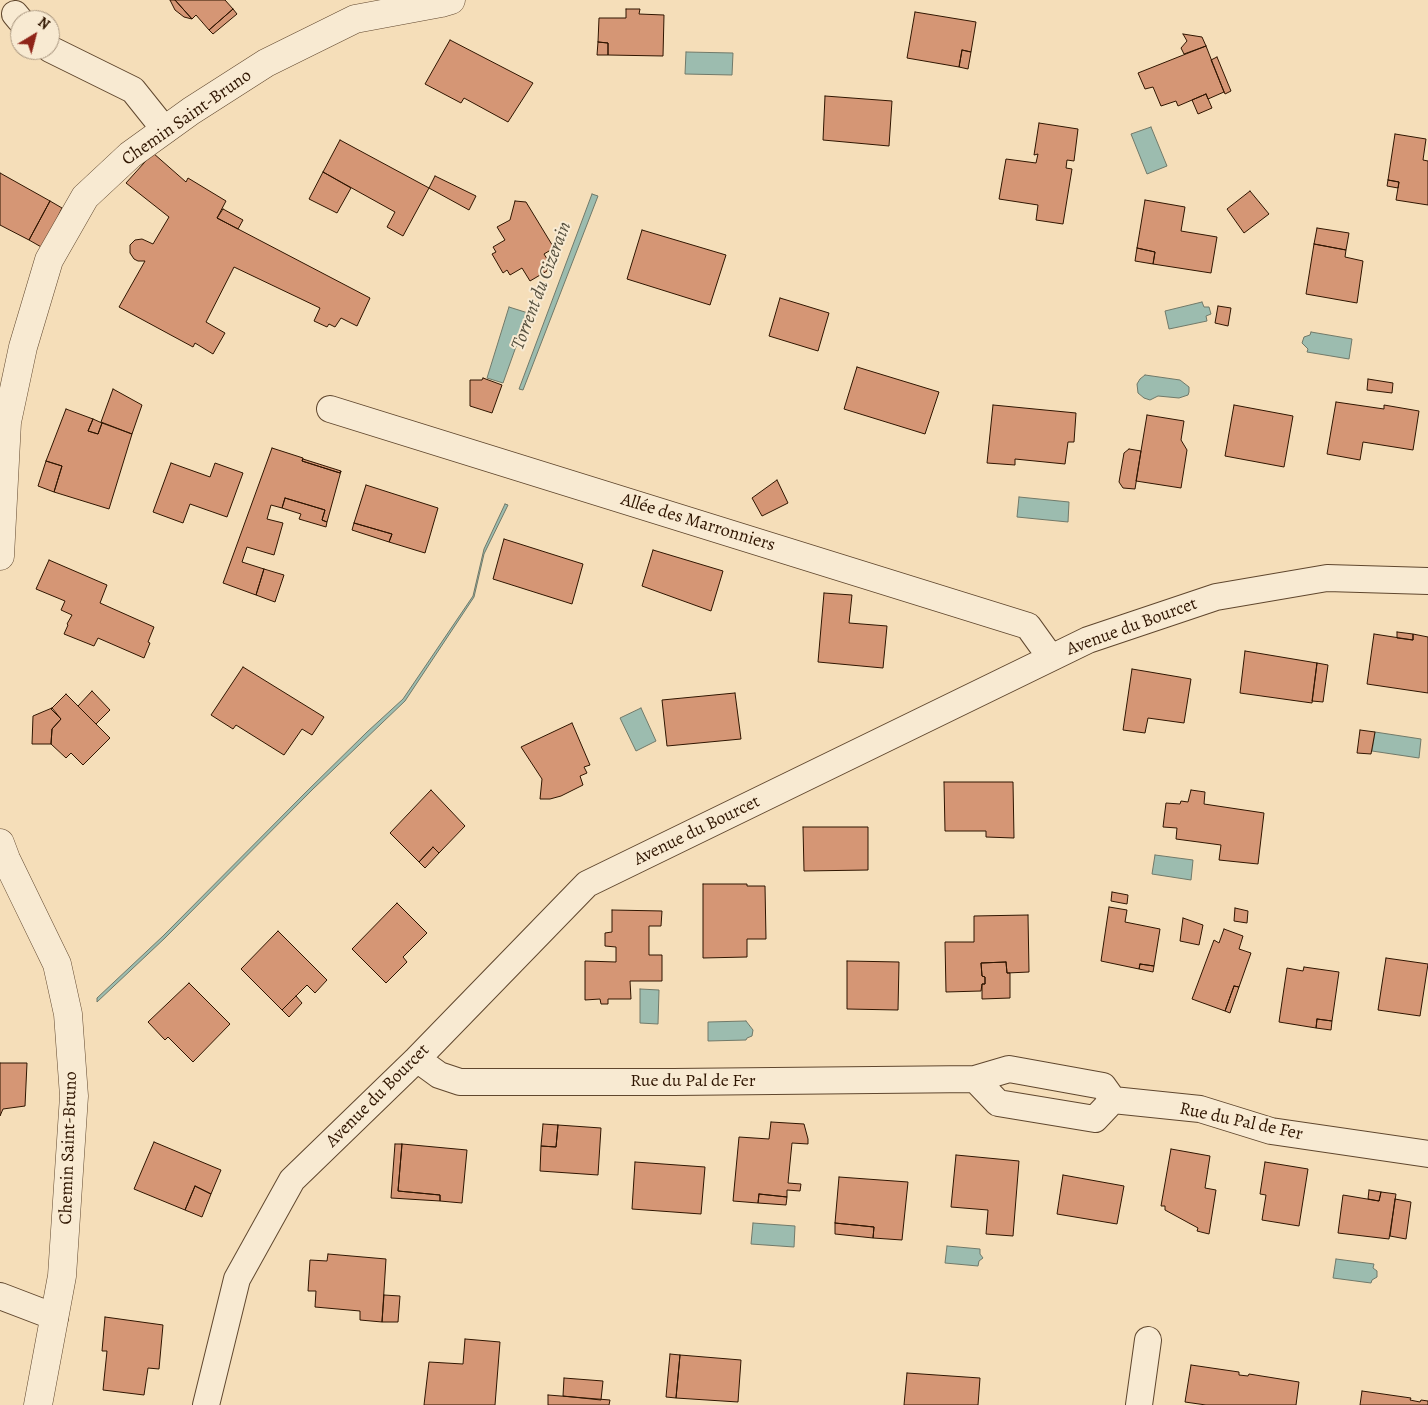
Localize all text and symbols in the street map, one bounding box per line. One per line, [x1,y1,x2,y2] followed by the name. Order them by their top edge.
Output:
[10,10,60,60] north arrow
[34,13,54,34] text: N
[118,65,256,171] street label: Chemin Saint-Bruno
[507,219,577,353] water label: Torrent du Cizerain
[618,489,778,557] street label: Allée des Marronniers
[1064,593,1200,661] street label: Avenue du Bourcet
[630,791,764,871] street label: Avenue du Bourcet
[322,1040,434,1152] street label: Avenue du Bourcet
[56,1071,82,1225] street label: Chemin Saint-Bruno
[630,1071,756,1093] street label: Rue du Pal de Fer
[1177,1098,1305,1146] street label: Rue du Pal de Fer

